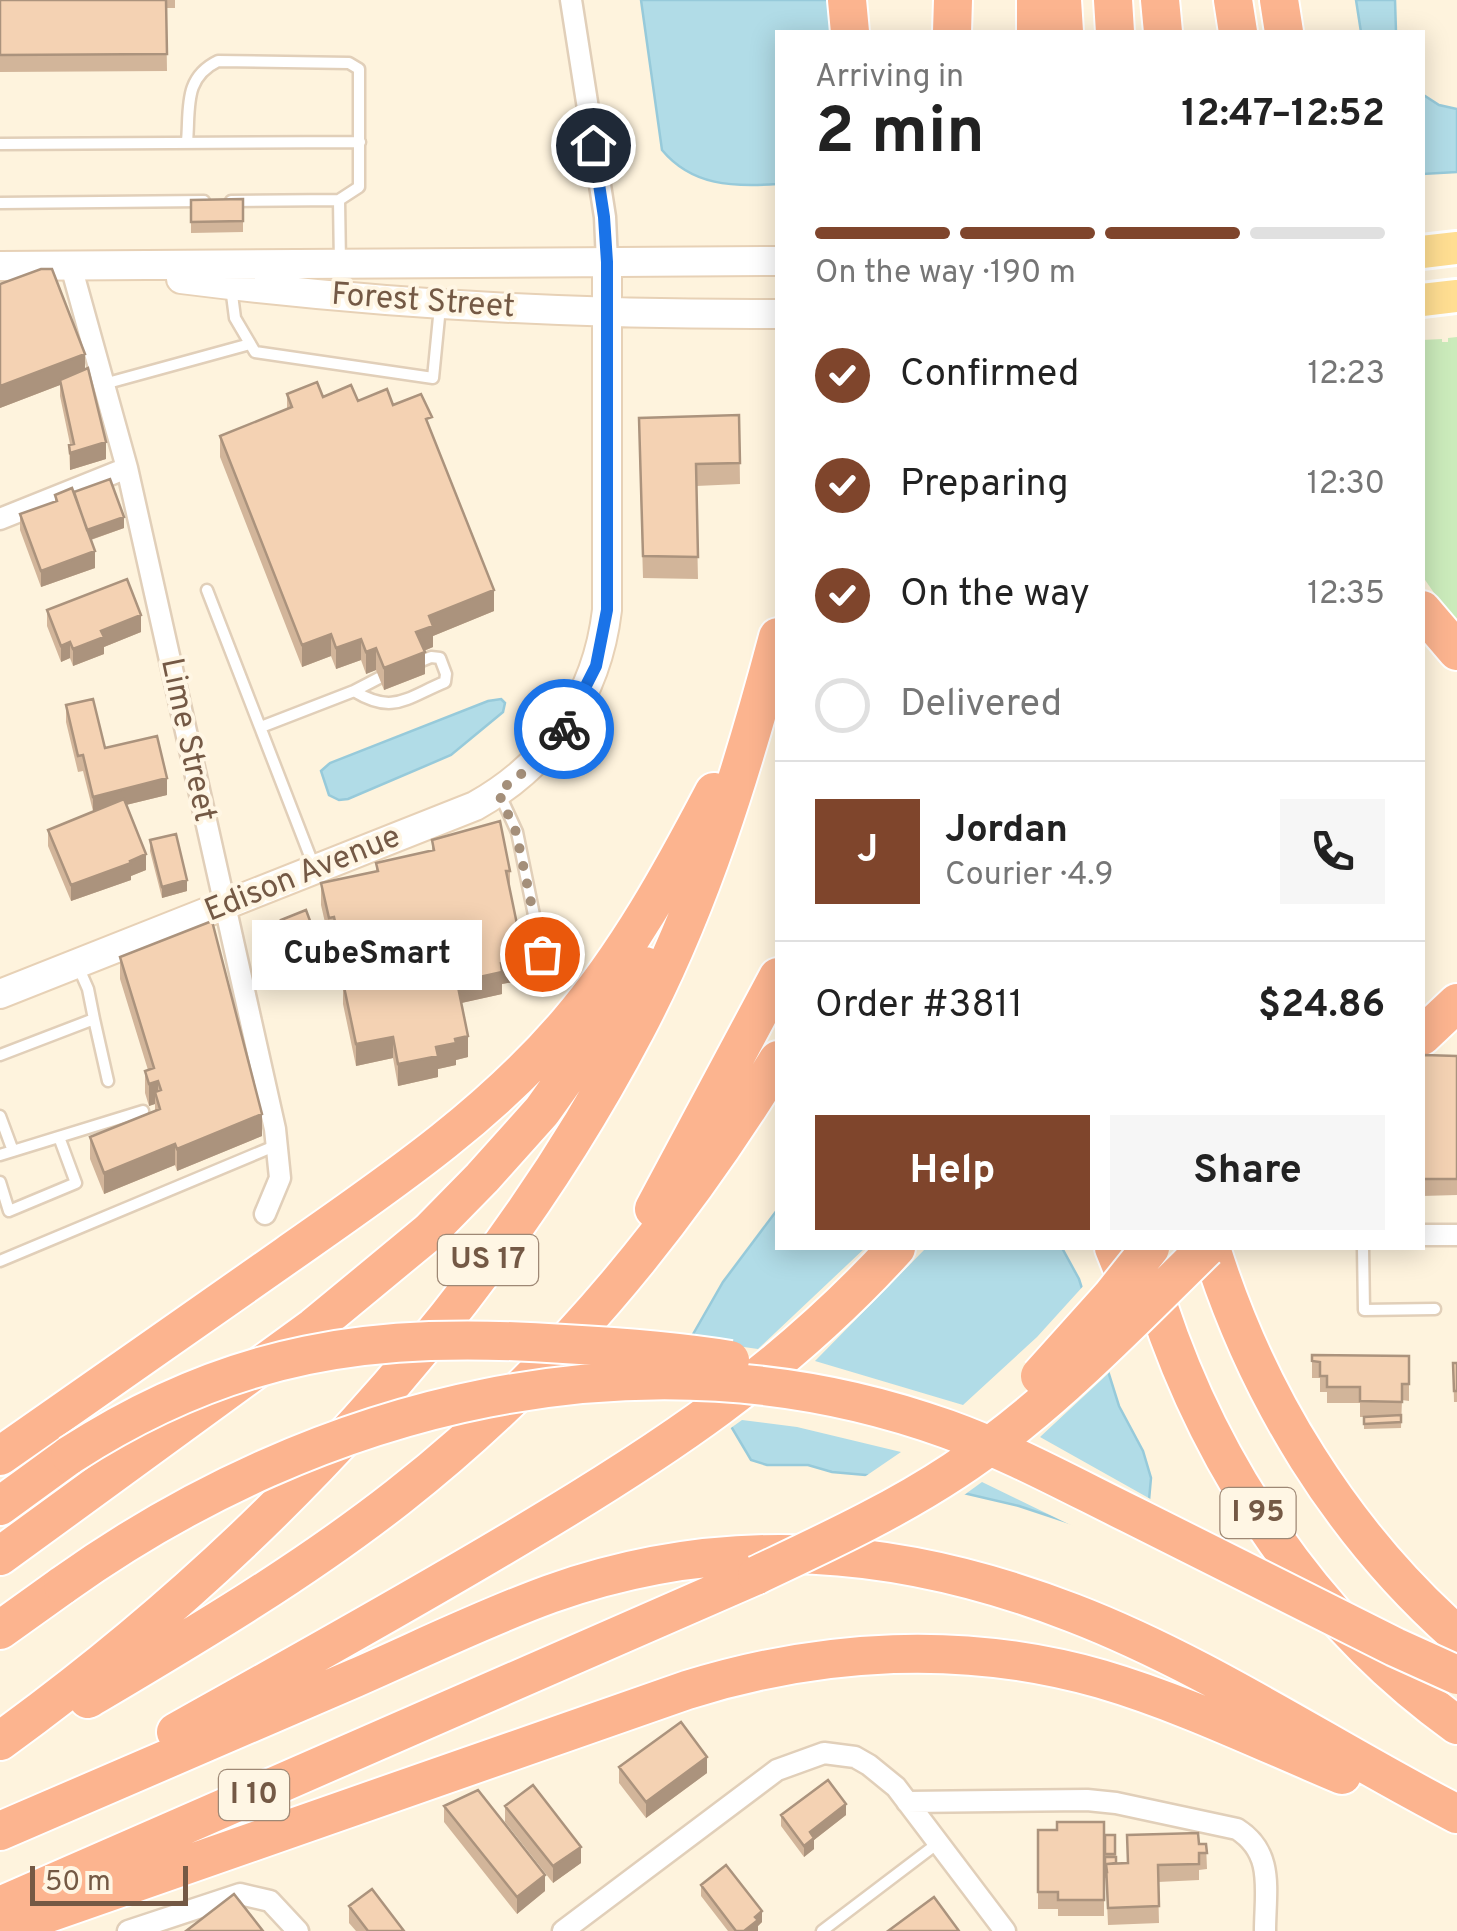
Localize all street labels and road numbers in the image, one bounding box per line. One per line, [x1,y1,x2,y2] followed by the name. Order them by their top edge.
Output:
[330,276,516,328] street label: Forest Street
[150,654,224,826] street label: Lime Street
[199,818,407,932] street label: Edison Avenue
[438,1235,538,1285] road number: US 17
[1220,1488,1296,1538] road number: I 95
[219,1770,289,1820] road number: I 10

